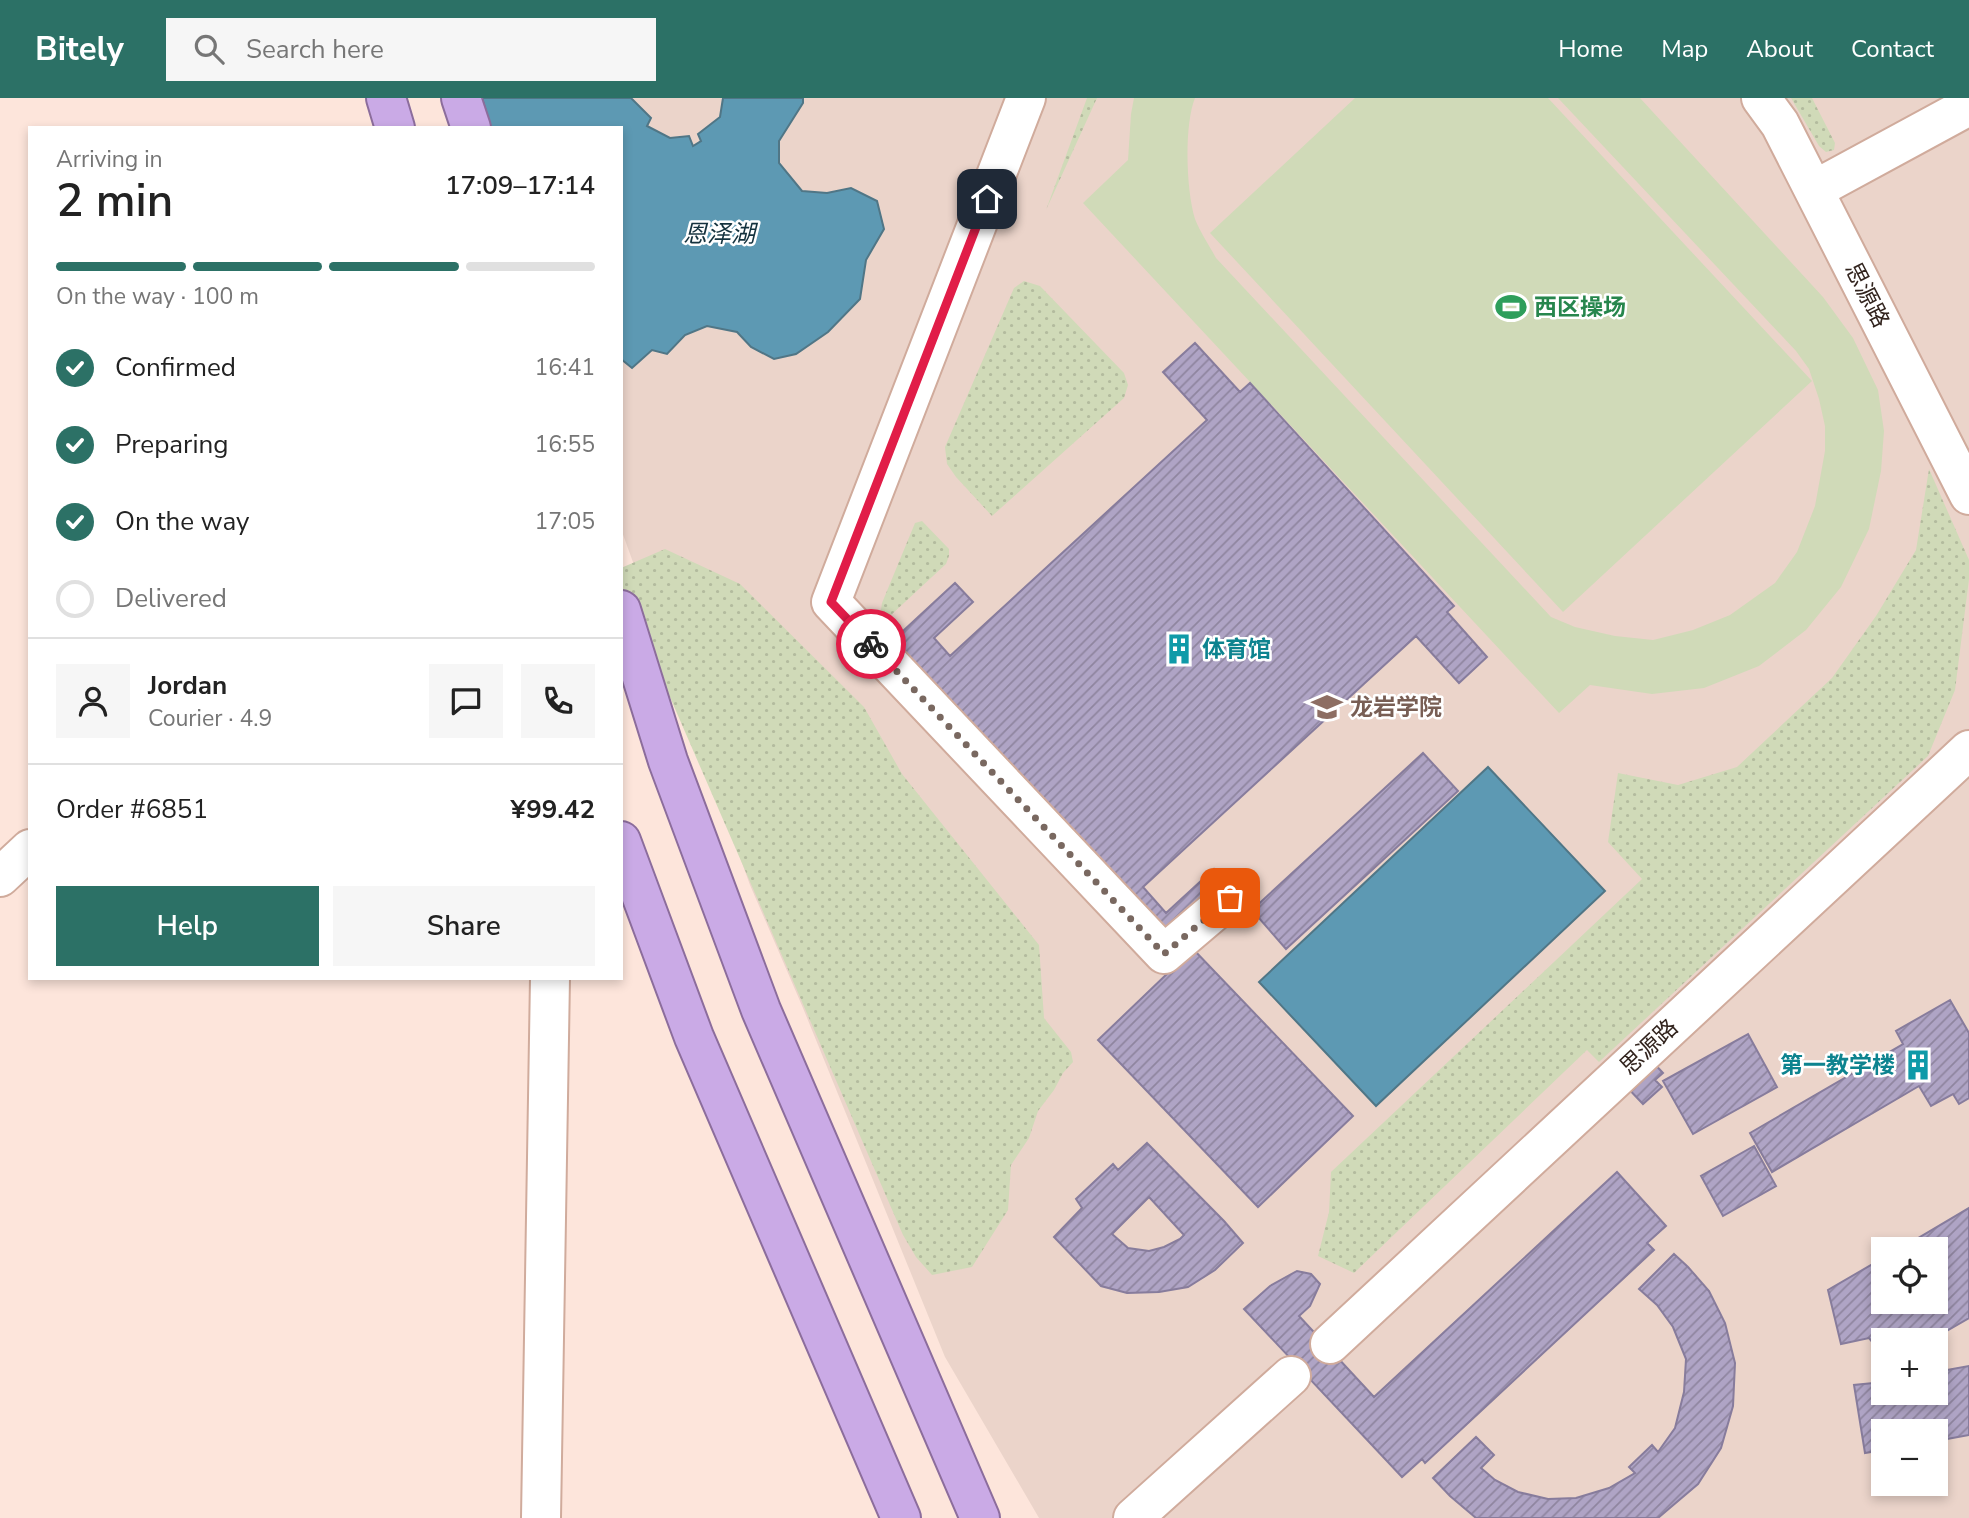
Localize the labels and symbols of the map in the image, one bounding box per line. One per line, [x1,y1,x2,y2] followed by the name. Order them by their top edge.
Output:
[957,169,1017,229] pin
[683,218,759,250] water label: 恩泽湖
[1838,257,1896,333] street label: 思源路
[1494,290,1528,324] sports icon: 西区操场
[1534,292,1626,323] place label: 西区操场
[836,609,906,679] courier
[1162,632,1196,666] building icon: 体育馆
[1202,634,1271,665] place label: 体育馆
[1310,690,1344,724] school or university icon: 龙岩学院
[1350,692,1442,723] place label: 龙岩学院
[1200,868,1260,928] pin
[1613,1012,1685,1082] street label: 思源路
[1901,1048,1935,1082] building icon: 第一教学楼
[1780,1050,1895,1081] place label: 第一教学楼

